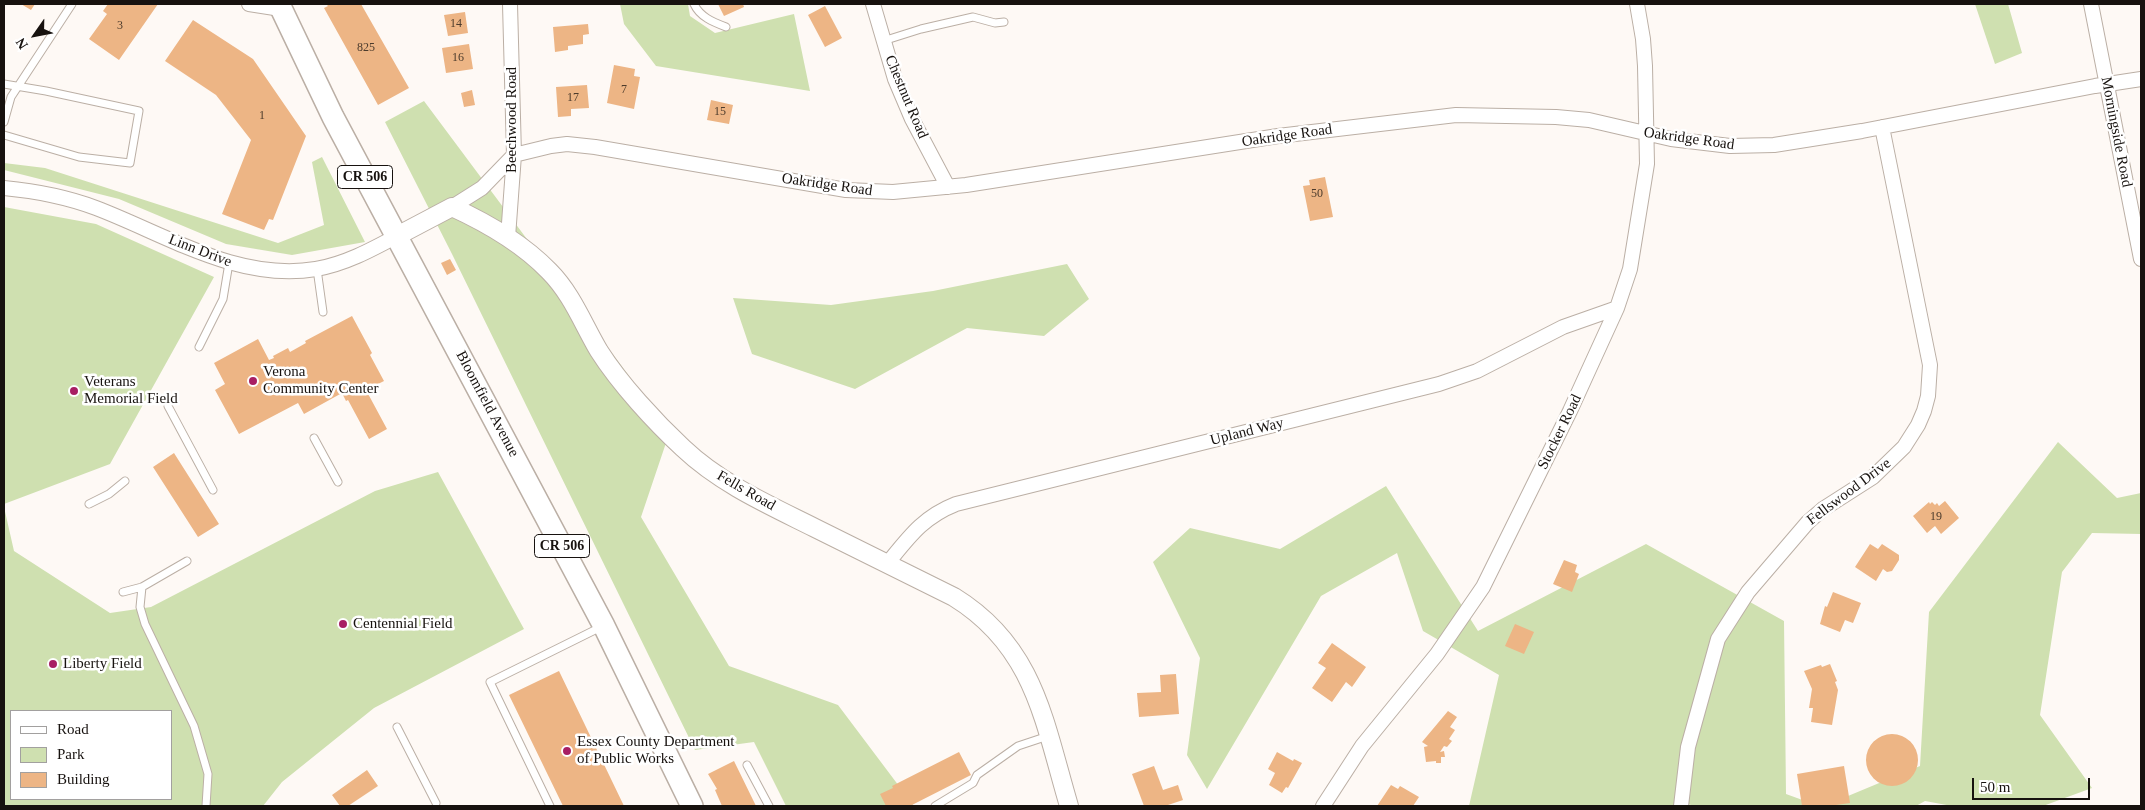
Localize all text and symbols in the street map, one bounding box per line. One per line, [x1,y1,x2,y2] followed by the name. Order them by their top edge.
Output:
[10,10,60,60] north arrow
[450,17,462,31] house number: 14
[117,19,123,33] house number: 3
[13,35,31,52] text: N
[357,41,375,55] house number: 825
[452,51,464,65] house number: 16
[880,53,932,141] street label: Chestnut Road
[503,67,521,173] street label: Beechwood Road
[2096,75,2136,189] street label: Morningside Road
[621,83,627,97] house number: 7
[567,91,579,105] house number: 17
[714,105,726,119] house number: 15
[259,109,265,123] house number: 1
[1241,121,1333,151] street label: Oakridge Road
[1643,124,1735,154] street label: Oakridge Road
[338,166,392,188] road number: CR 506
[781,170,873,200] street label: Oakridge Road
[1311,187,1323,201] house number: 50
[166,231,234,271] street label: Linn Drive
[451,348,523,460] street label: Bloomfield Avenue
[263,363,378,398] place label: Verona Community Center
[84,373,178,408] place label: Veterans Memorial Field
[247,375,259,387] marker: Verona Community Center
[68,385,80,397] marker: Veterans Memorial Field
[1534,392,1586,472] street label: Stocker Road
[1208,414,1286,450] street label: Upland Way
[1803,455,1895,529] street label: Fellswood Drive
[714,467,778,515] street label: Fells Road
[1930,510,1942,524] house number: 19
[534,534,590,558] road number: CR 506
[353,615,453,633] place label: Centennial Field
[337,618,349,630] marker: Centennial Field
[63,655,142,673] place label: Liberty Field
[47,658,59,670] marker: Liberty Field
[10,710,172,800] legend
[57,721,89,737] text: Road
[577,733,734,768] place label: Essex County Department of Public Works
[561,745,573,757] marker: Essex County Department of Public Works
[57,746,85,762] text: Park
[1975,768,2092,800] scale bar
[57,771,110,787] text: Building
[1980,779,2010,795] text: 50 m

